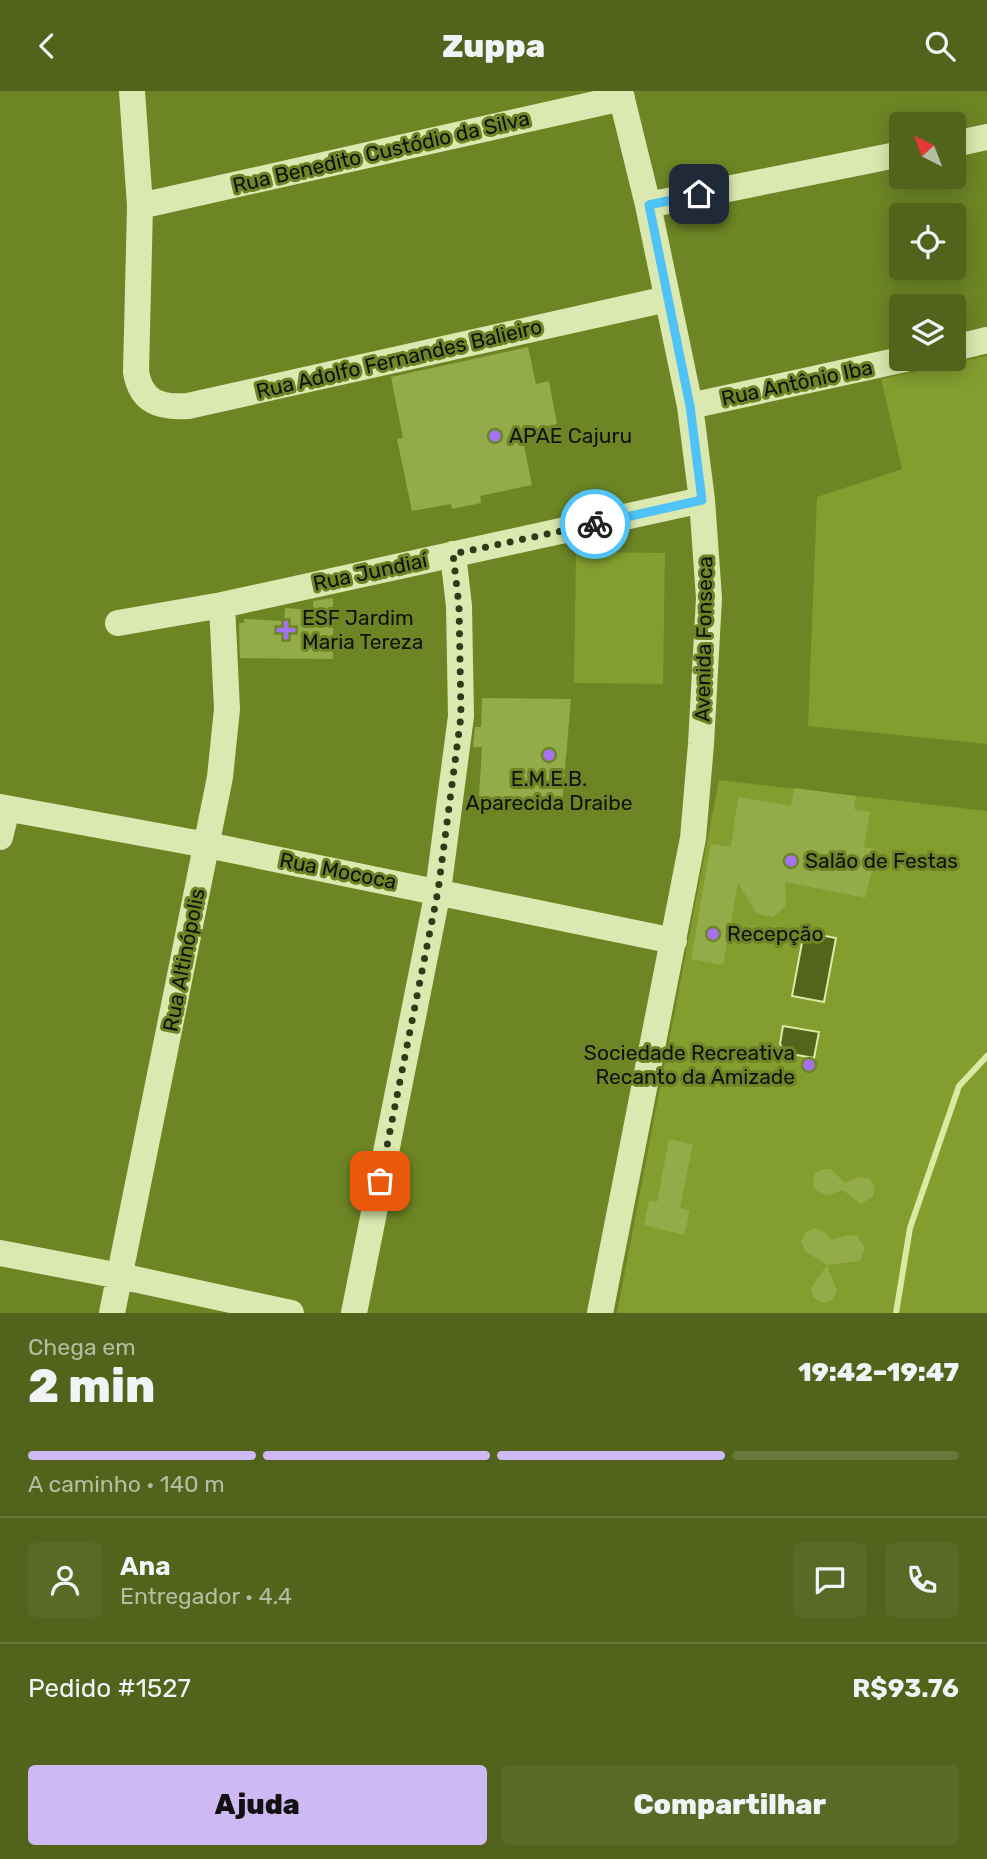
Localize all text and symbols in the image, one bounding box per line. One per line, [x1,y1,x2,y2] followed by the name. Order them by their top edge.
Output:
[28,27,66,65] icon: back
[442,27,545,65] text: Zuppa
[921,27,959,65] icon: search
[230,105,532,198] street label: Rua Benedito Custódio da Silva
[889,112,966,189] north arrow
[889,112,966,371] map controls
[669,164,729,224] pin
[680,175,718,213] icon: home
[889,203,966,280] button: locate
[889,294,966,371] button: layers
[253,313,544,404] street label: Rua Adolfo Fernandes Balieiro
[719,354,875,411] street label: Rua Antônio Iba
[509,423,632,448] place label: APAE Cajuru
[487,428,503,444] marker: APAE Cajuru
[560,489,630,559] courier
[576,505,614,543] icon: bike
[311,547,430,596] street label: Rua Jundiaí
[690,556,717,722] street label: Avenida Fonseca
[302,605,423,654] place label: ESF Jardim Maria Tereza
[276,620,296,640] marker: ESF Jardim Maria Tereza
[541,747,557,763] marker: E.M.E.B. Aparecida Draibe
[466,766,632,815] place label: E.M.E.B. Aparecida Draibe
[277,847,399,894] street label: Rua Mococa
[805,848,958,873] place label: Salão de Festas
[783,853,799,869] marker: Salão de Festas
[157,886,210,1034] street label: Rua Altinópolis
[727,921,824,946] place label: Recepção
[705,926,721,942] marker: Recepção
[584,1040,795,1089] place label: Sociedade Recreativa Recanto da Amizade
[801,1057,817,1073] marker: Sociedade Recreativa Recanto da Amizade
[350,1151,410,1211] pin
[361,1162,399,1200] icon: bag
[28,1333,136,1361] text: Chega em
[798,1357,959,1388] text: 19:42–19:47
[28,1359,155,1414] text: 2 min
[28,1470,225,1498] text: A caminho · 140 m
[28,1543,102,1617] button: person
[793,1543,867,1617] button: chat
[885,1543,959,1617] button: phone
[120,1551,171,1582] text: Ana
[120,1582,292,1610] text: Entregador · 4.4
[28,1673,191,1704] text: Pedido #1527
[852,1673,959,1704] text: R$93.76
[28,1765,487,1845] button: Ajuda
[501,1765,959,1845] button: Compartilhar

